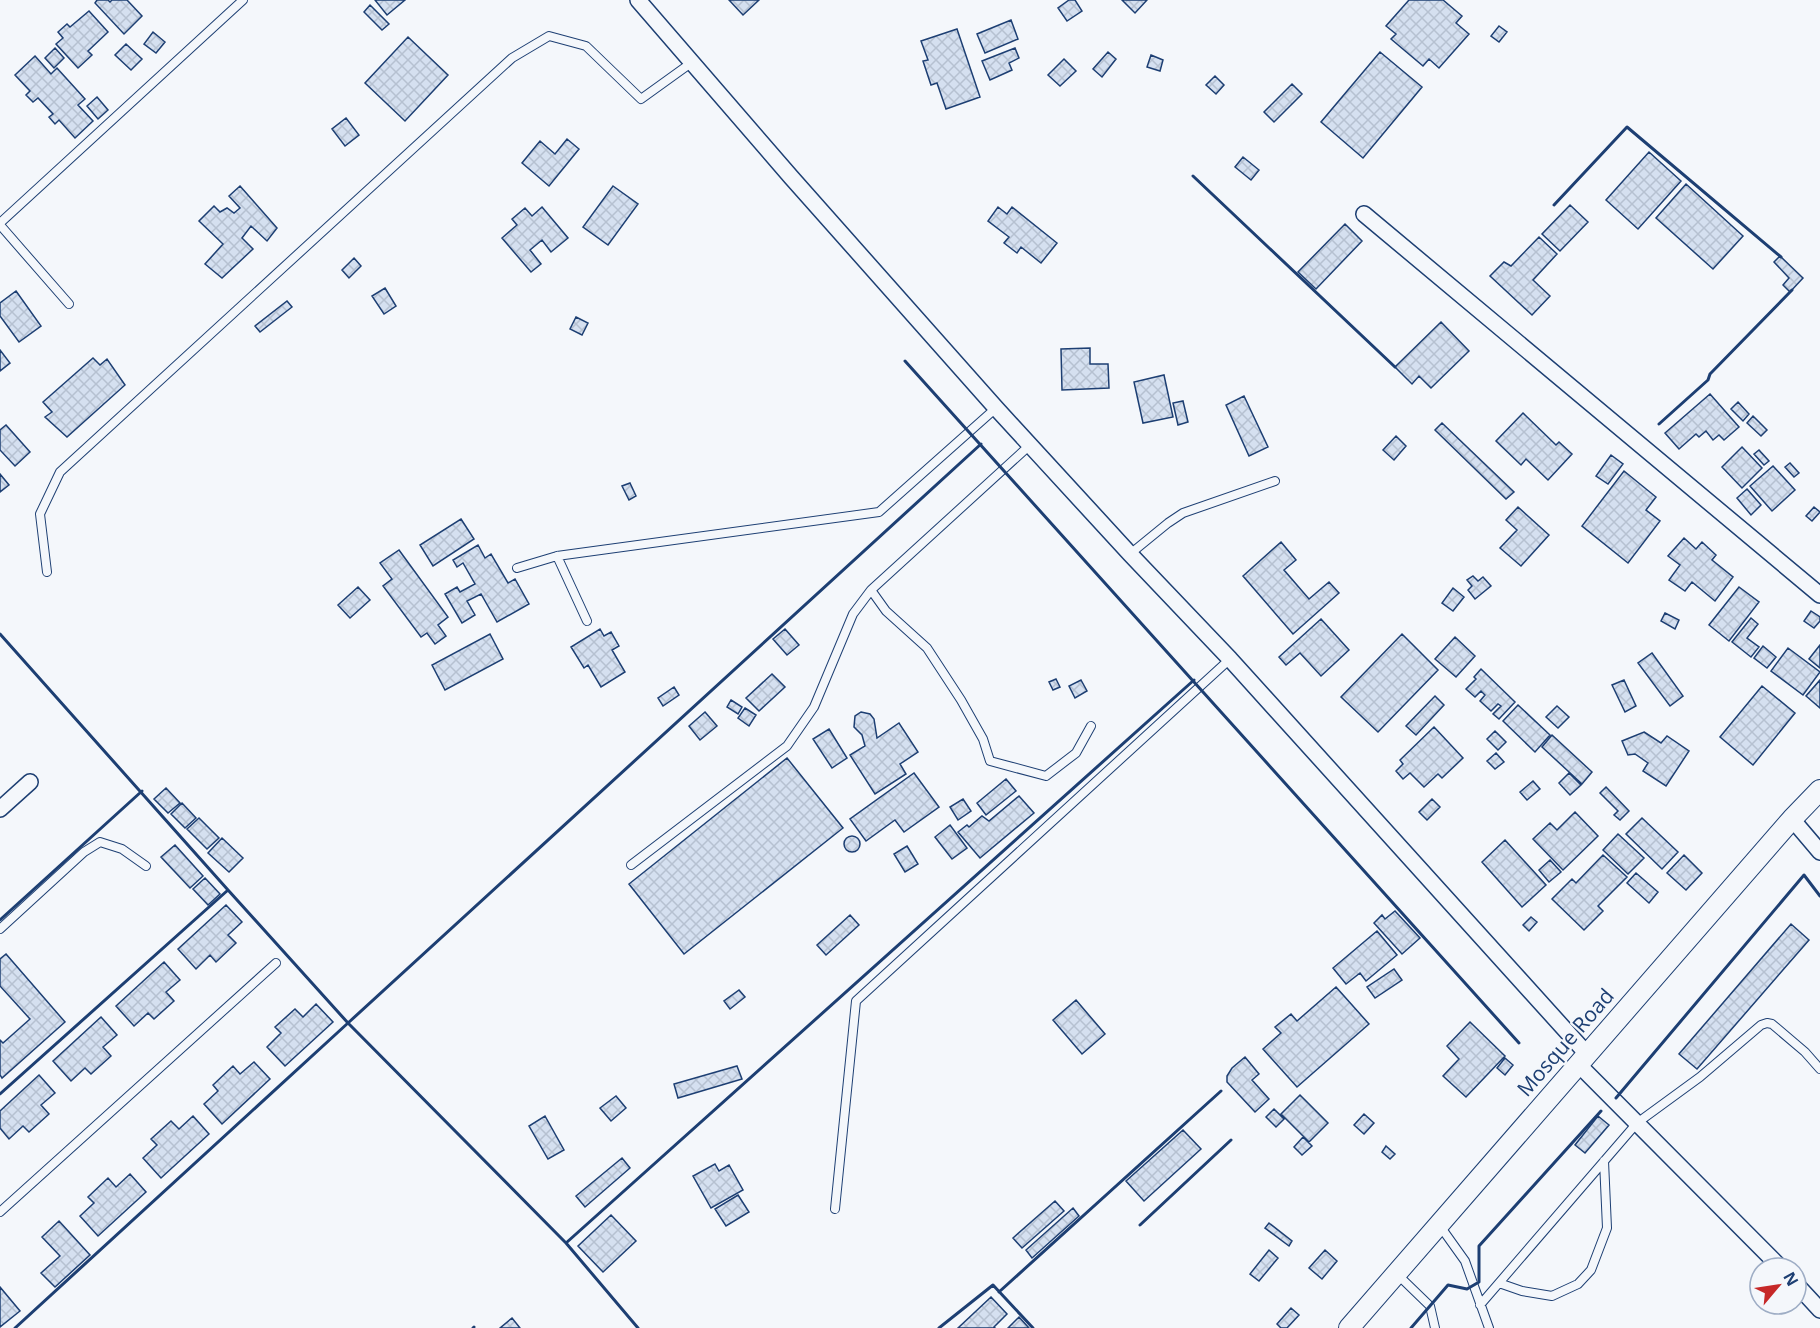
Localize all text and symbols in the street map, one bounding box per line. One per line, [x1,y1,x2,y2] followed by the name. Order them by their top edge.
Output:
[1510,982,1620,1102] street label: Mosque Road
[1748,1256,1808,1316] north arrow
[1778,1268,1804,1290] text: N

